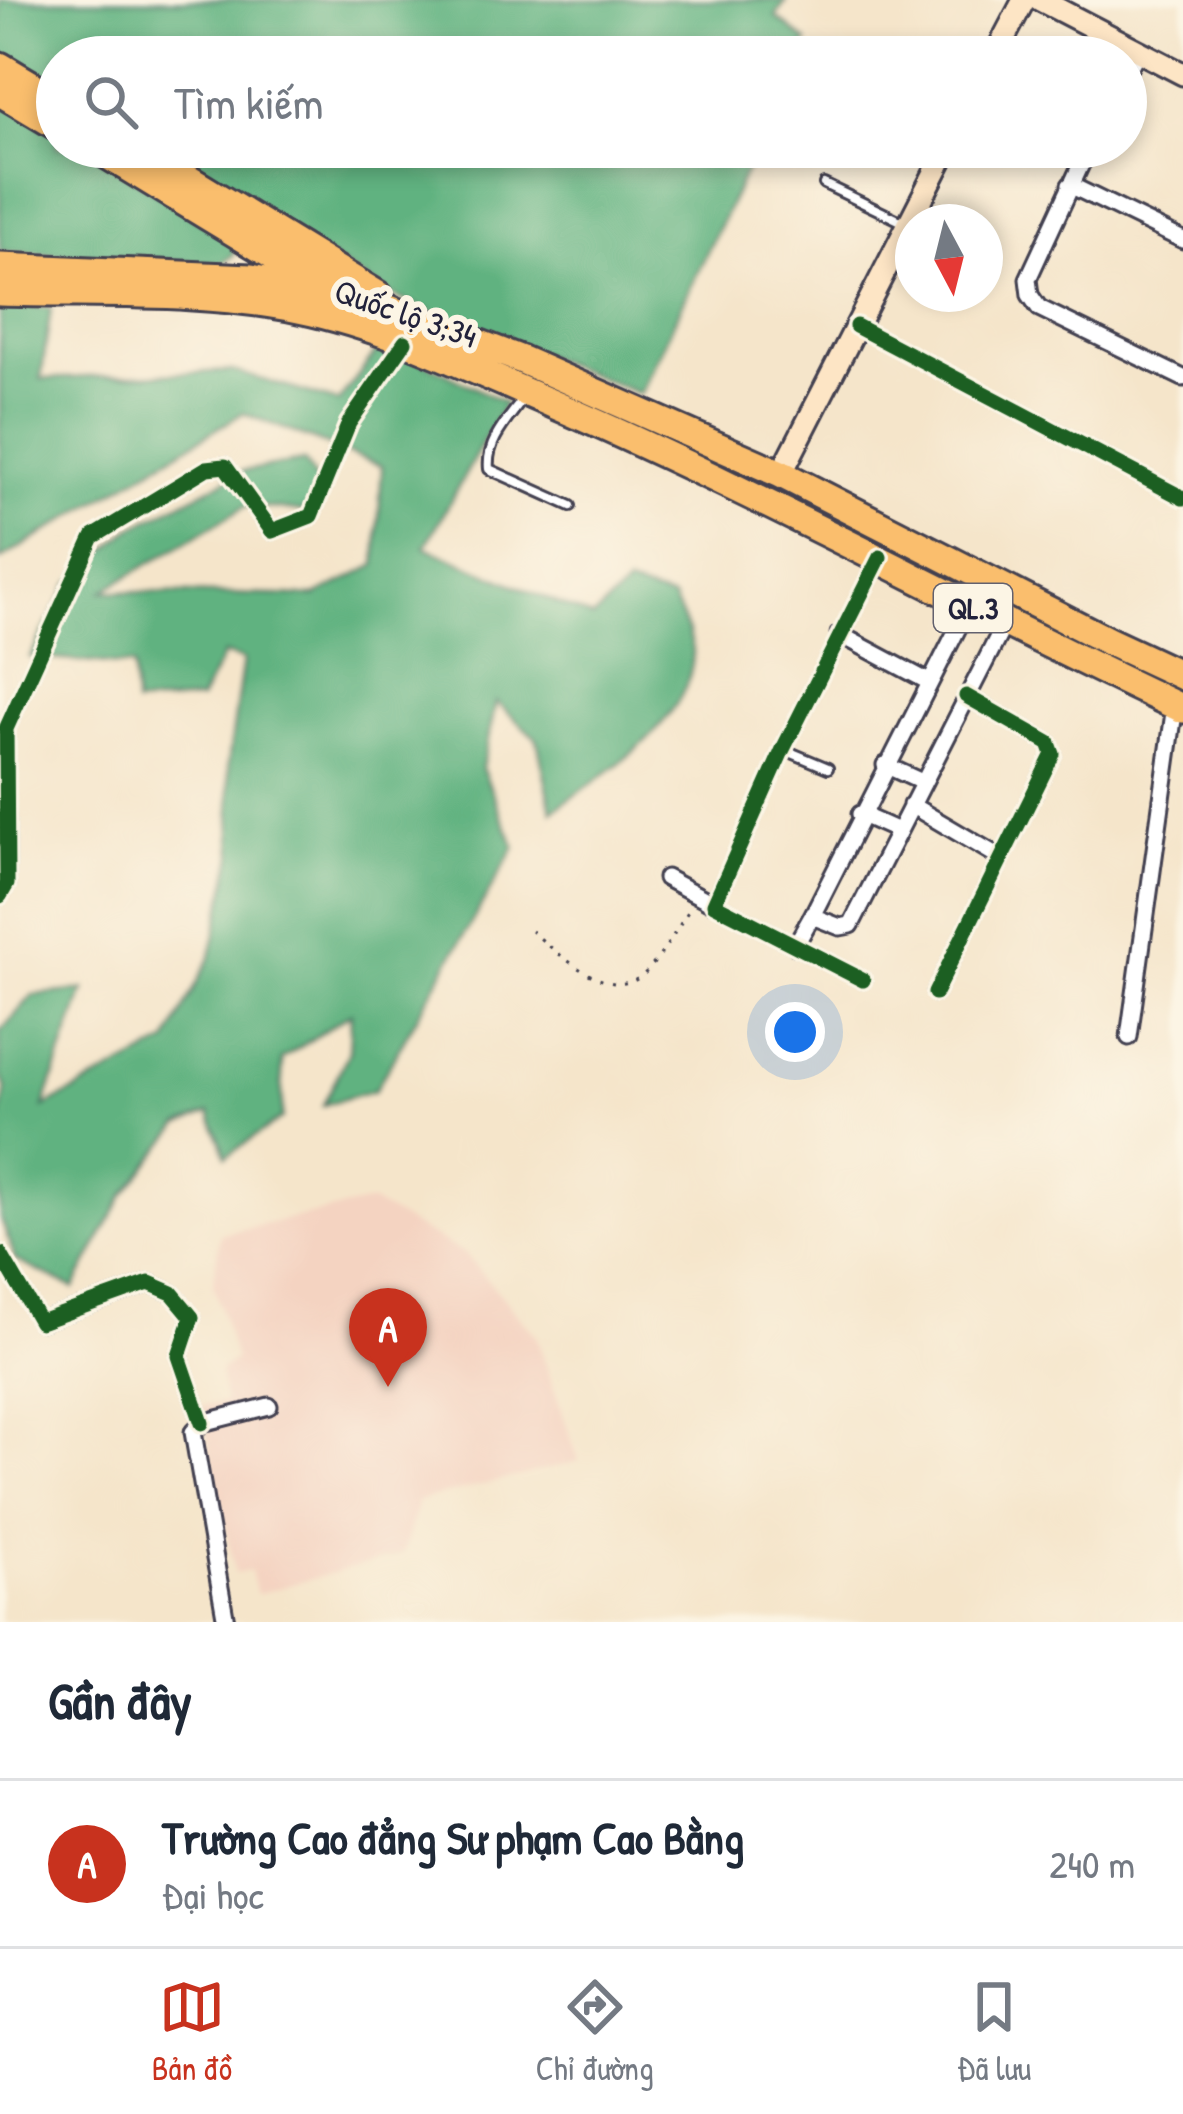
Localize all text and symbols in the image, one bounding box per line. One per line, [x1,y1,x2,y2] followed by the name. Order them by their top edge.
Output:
[36,36,1147,168] search box
[78,69,144,135] icon: search
[174,72,323,133] text: Tìm kiếm
[895,204,1003,312] north arrow
[329,268,483,358] street label: Quốc lộ 3;34
[934,584,1012,632] road number: QL.3
[765,1002,825,1062] your location
[349,1288,427,1387] pin: A
[48,1666,192,1735] text: Gần đây
[162,1807,744,1868] text: Trường Cao đẳng Sư phạm Cao Bằng
[77,1837,97,1890] text: A
[1049,1837,1135,1890] text: 240 m
[162,1868,264,1921] text: Đại học
[152,1974,232,2090] tab: Bản đồ
[536,1974,654,2090] tab: Chỉ đường
[957,1974,1031,2090] tab: Đã lưu

